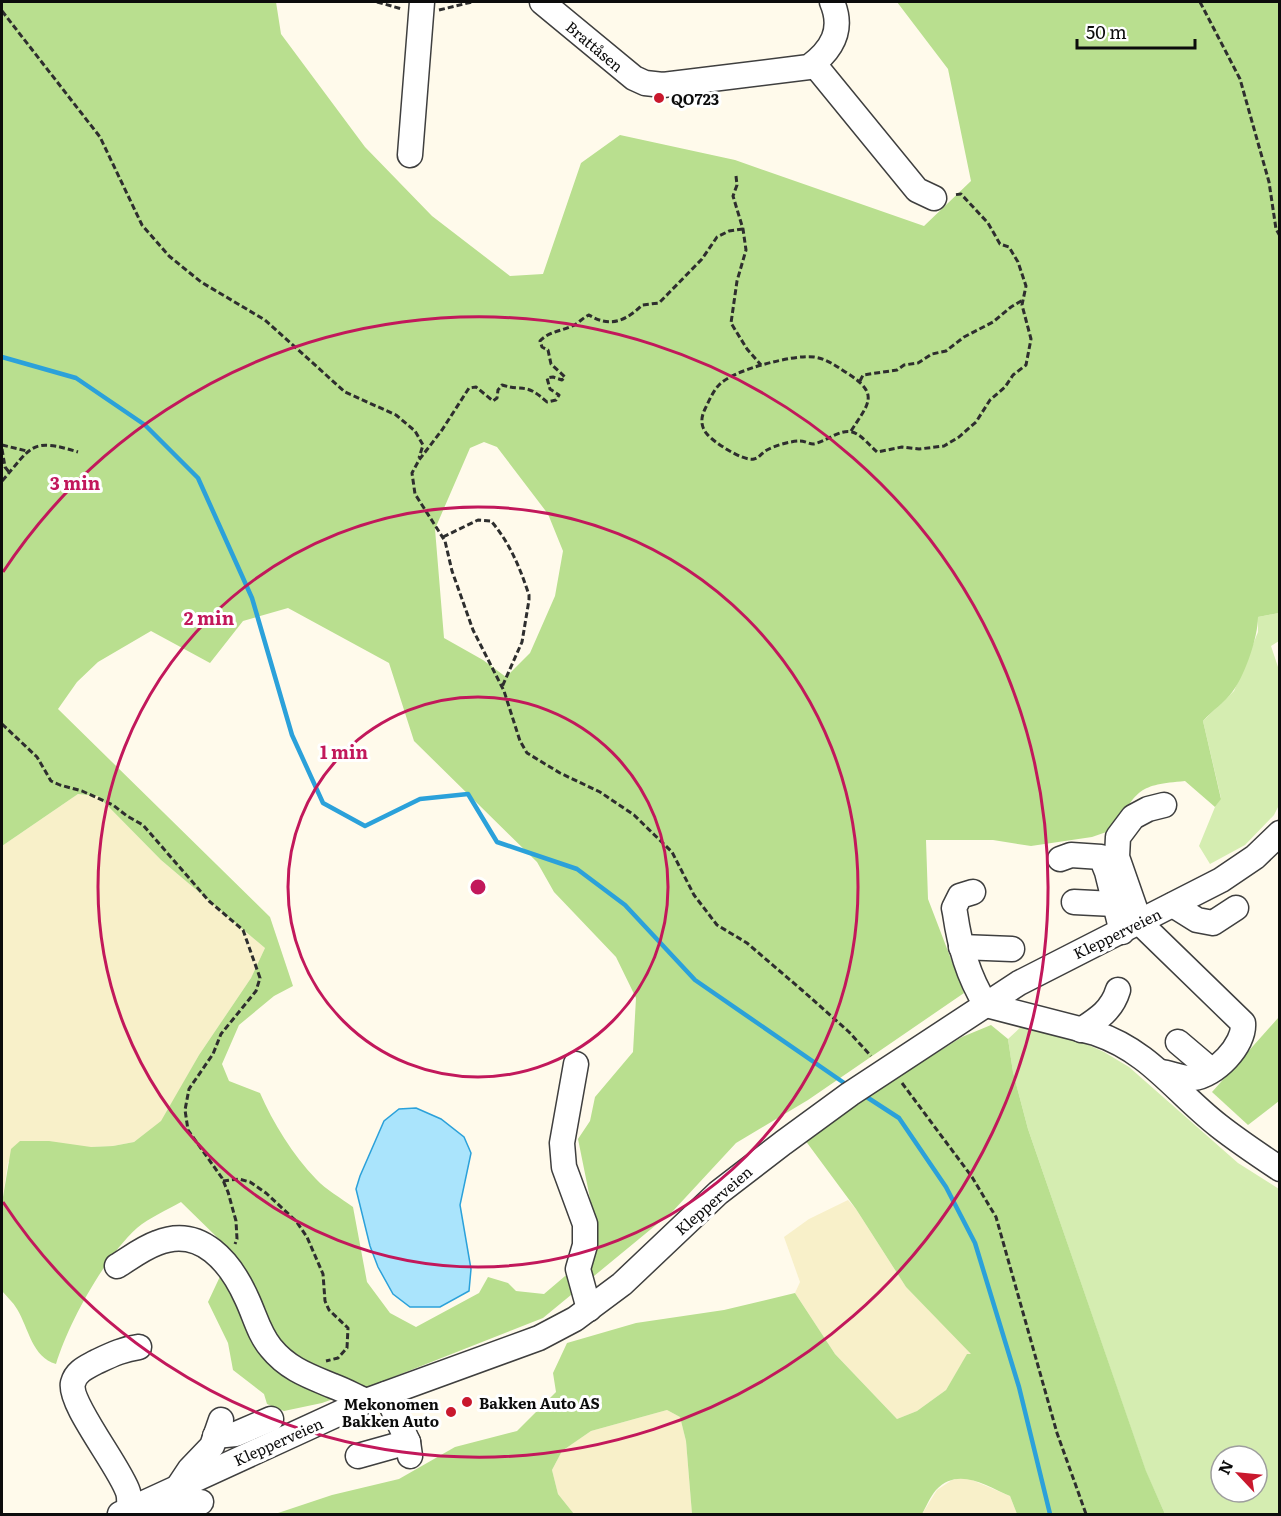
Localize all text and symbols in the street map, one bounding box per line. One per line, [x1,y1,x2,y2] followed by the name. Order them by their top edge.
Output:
[1077,12,1196,50] scale bar
[561,15,629,77] street label: Brattåsen
[1086,18,1127,45] text: 50 m
[671,87,719,110] place label: QO723
[652,91,666,105] marker: QO723
[50,469,101,496] text: 3 min
[184,604,235,631] text: 2 min
[320,738,369,765] text: 1 min
[468,877,488,897] centre of rings
[1069,902,1165,964] street label: Klepperveien
[669,1160,757,1240] street label: Klepperveien
[479,1391,600,1414] place label: Bakken Auto AS
[342,1392,440,1432] place label: Mekonomen Bakken Auto
[460,1395,474,1409] marker: Bakken Auto AS
[444,1405,458,1419] marker: Mekonomen Bakken Auto
[230,1411,326,1471] street label: Klepperveien
[1209,1444,1269,1504] north arrow
[1211,1456,1238,1478] text: N

